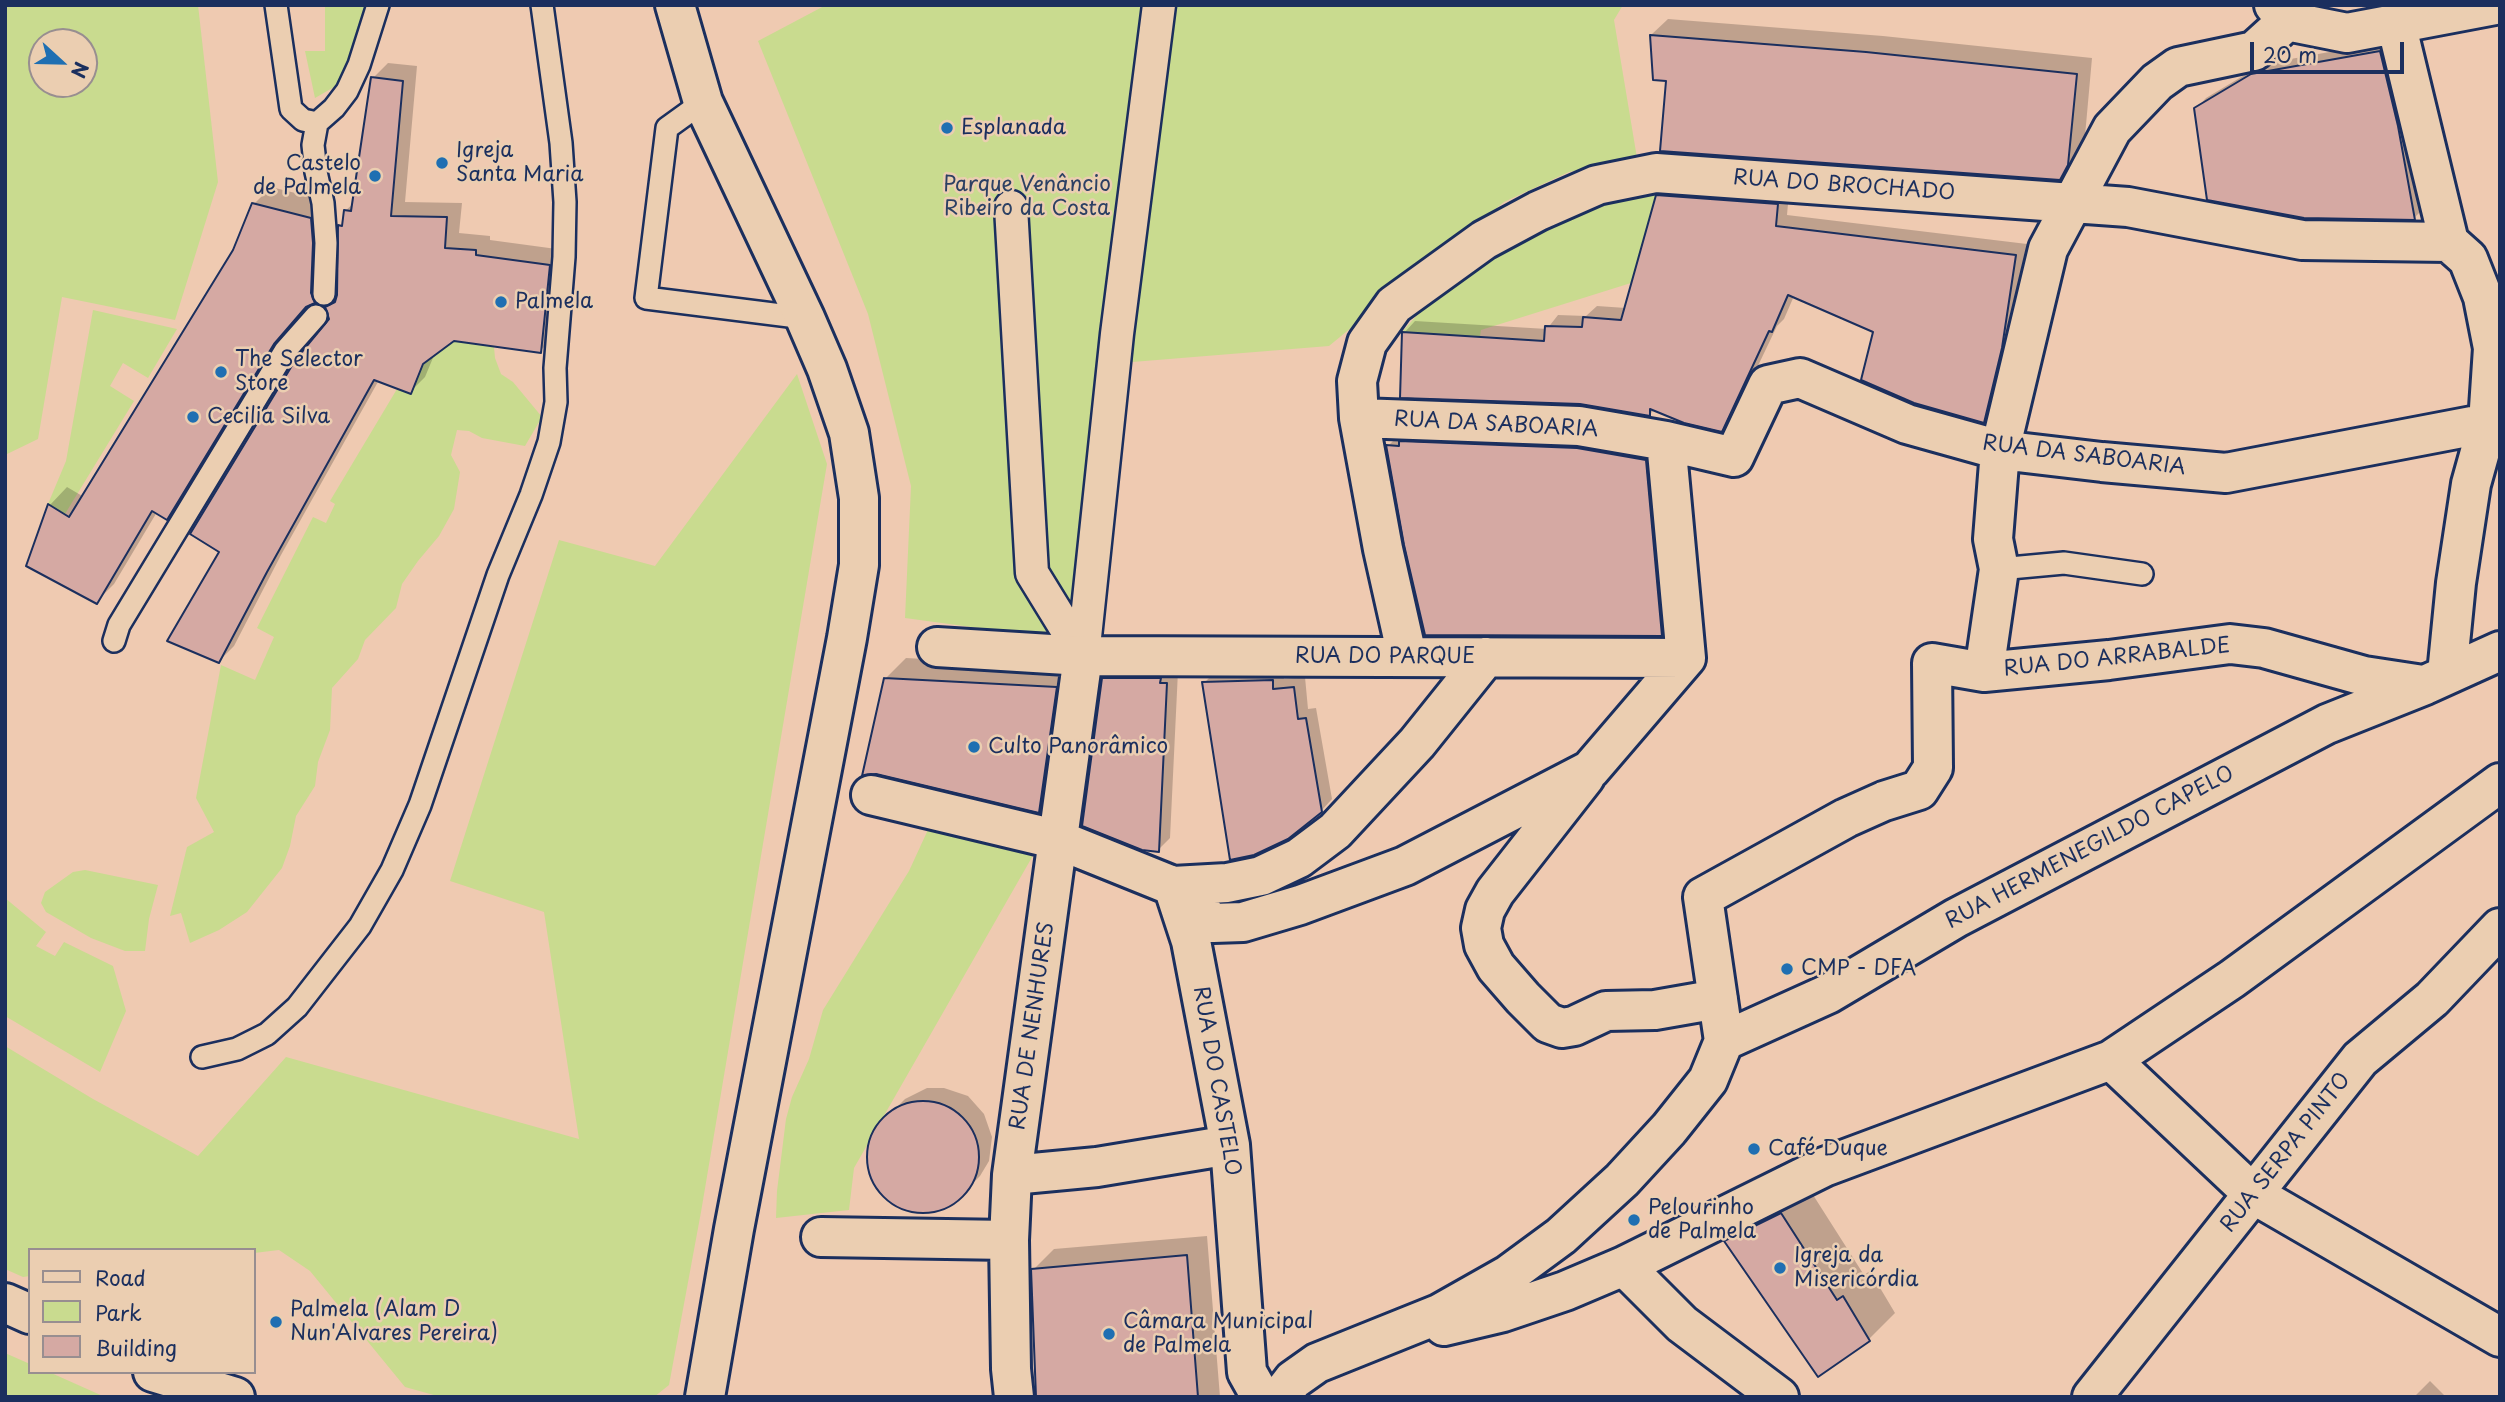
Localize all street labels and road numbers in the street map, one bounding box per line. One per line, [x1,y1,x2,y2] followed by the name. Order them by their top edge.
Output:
[1732,166,1956,206] street label: RUA DO BROCHADO
[1393,407,1599,443] street label: RUA DA SABOARIA
[1981,431,2187,481] street label: RUA DA SABOARIA
[2002,634,2232,682] street label: RUA DO ARRABALDE
[1295,644,1475,670] street label: RUA DO PARQUE
[1942,761,2238,935] street label: RUA HERMENEGILDO CAPELO
[1006,920,1060,1132] street label: RUA DE NENHURES
[1187,984,1245,1178] street label: RUA DO CASTELO
[2216,1068,2356,1238] street label: RUA SERPA PINTO

